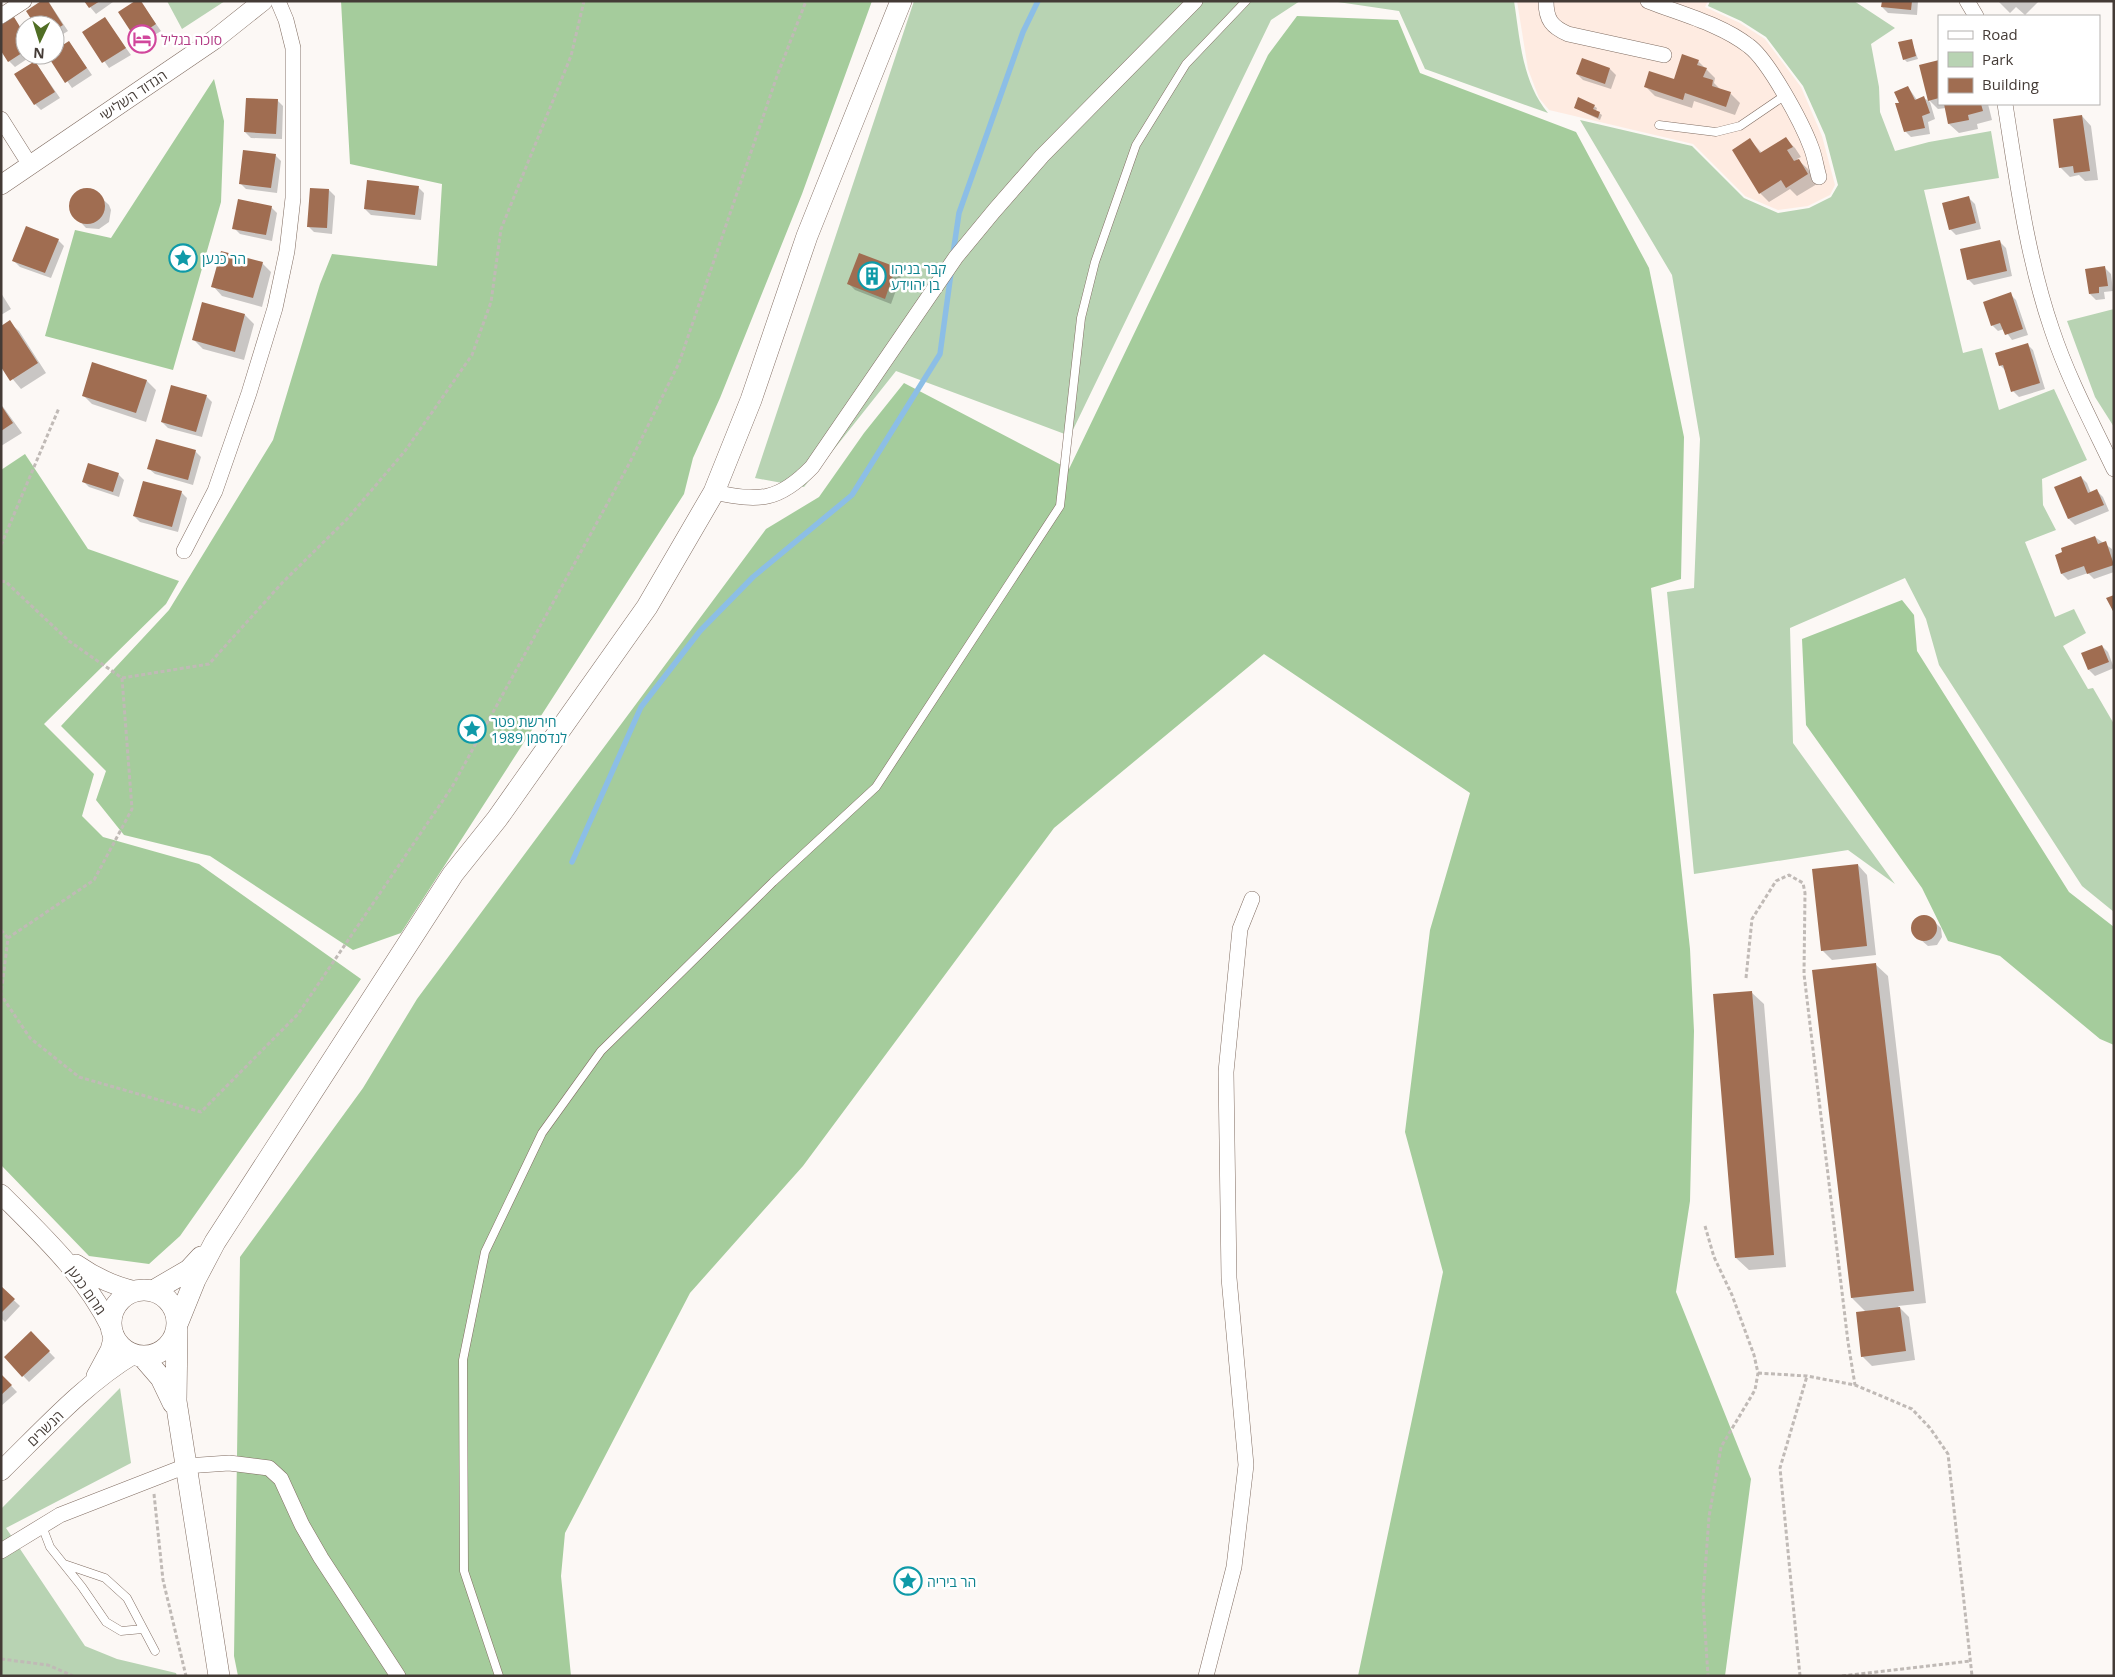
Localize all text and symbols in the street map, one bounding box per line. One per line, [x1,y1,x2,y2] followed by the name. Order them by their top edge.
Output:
[15,15,65,65] north arrow
[1938,15,2100,105] legend
[127,24,157,54] hotel icon: סוכה בגליל
[1982,24,2018,44] text: Road
[161,30,222,49] place label: סוכה בגליל
[33,44,45,63] text: N
[1982,49,2013,69] text: Park
[95,65,171,125] street label: הגדוד השלישי
[1982,74,2039,94] text: Building
[168,243,198,273] place icon: הר כנען
[202,249,246,268] place label: הר כנען
[891,259,946,294] place label: קבר בניהו בן יהוידע
[857,261,887,291] building icon: קבר בניהו בן יהוידע
[491,712,567,747] place label: חירשת פטר לנדסמן 1989
[457,714,487,744] place icon: חירשת פטר לנדסמן 1989
[63,1262,111,1318] street label: מרום כנען
[23,1406,67,1450] street label: הנשרים
[893,1566,923,1596] place icon: הר ביריה
[927,1572,976,1591] place label: הר ביריה

